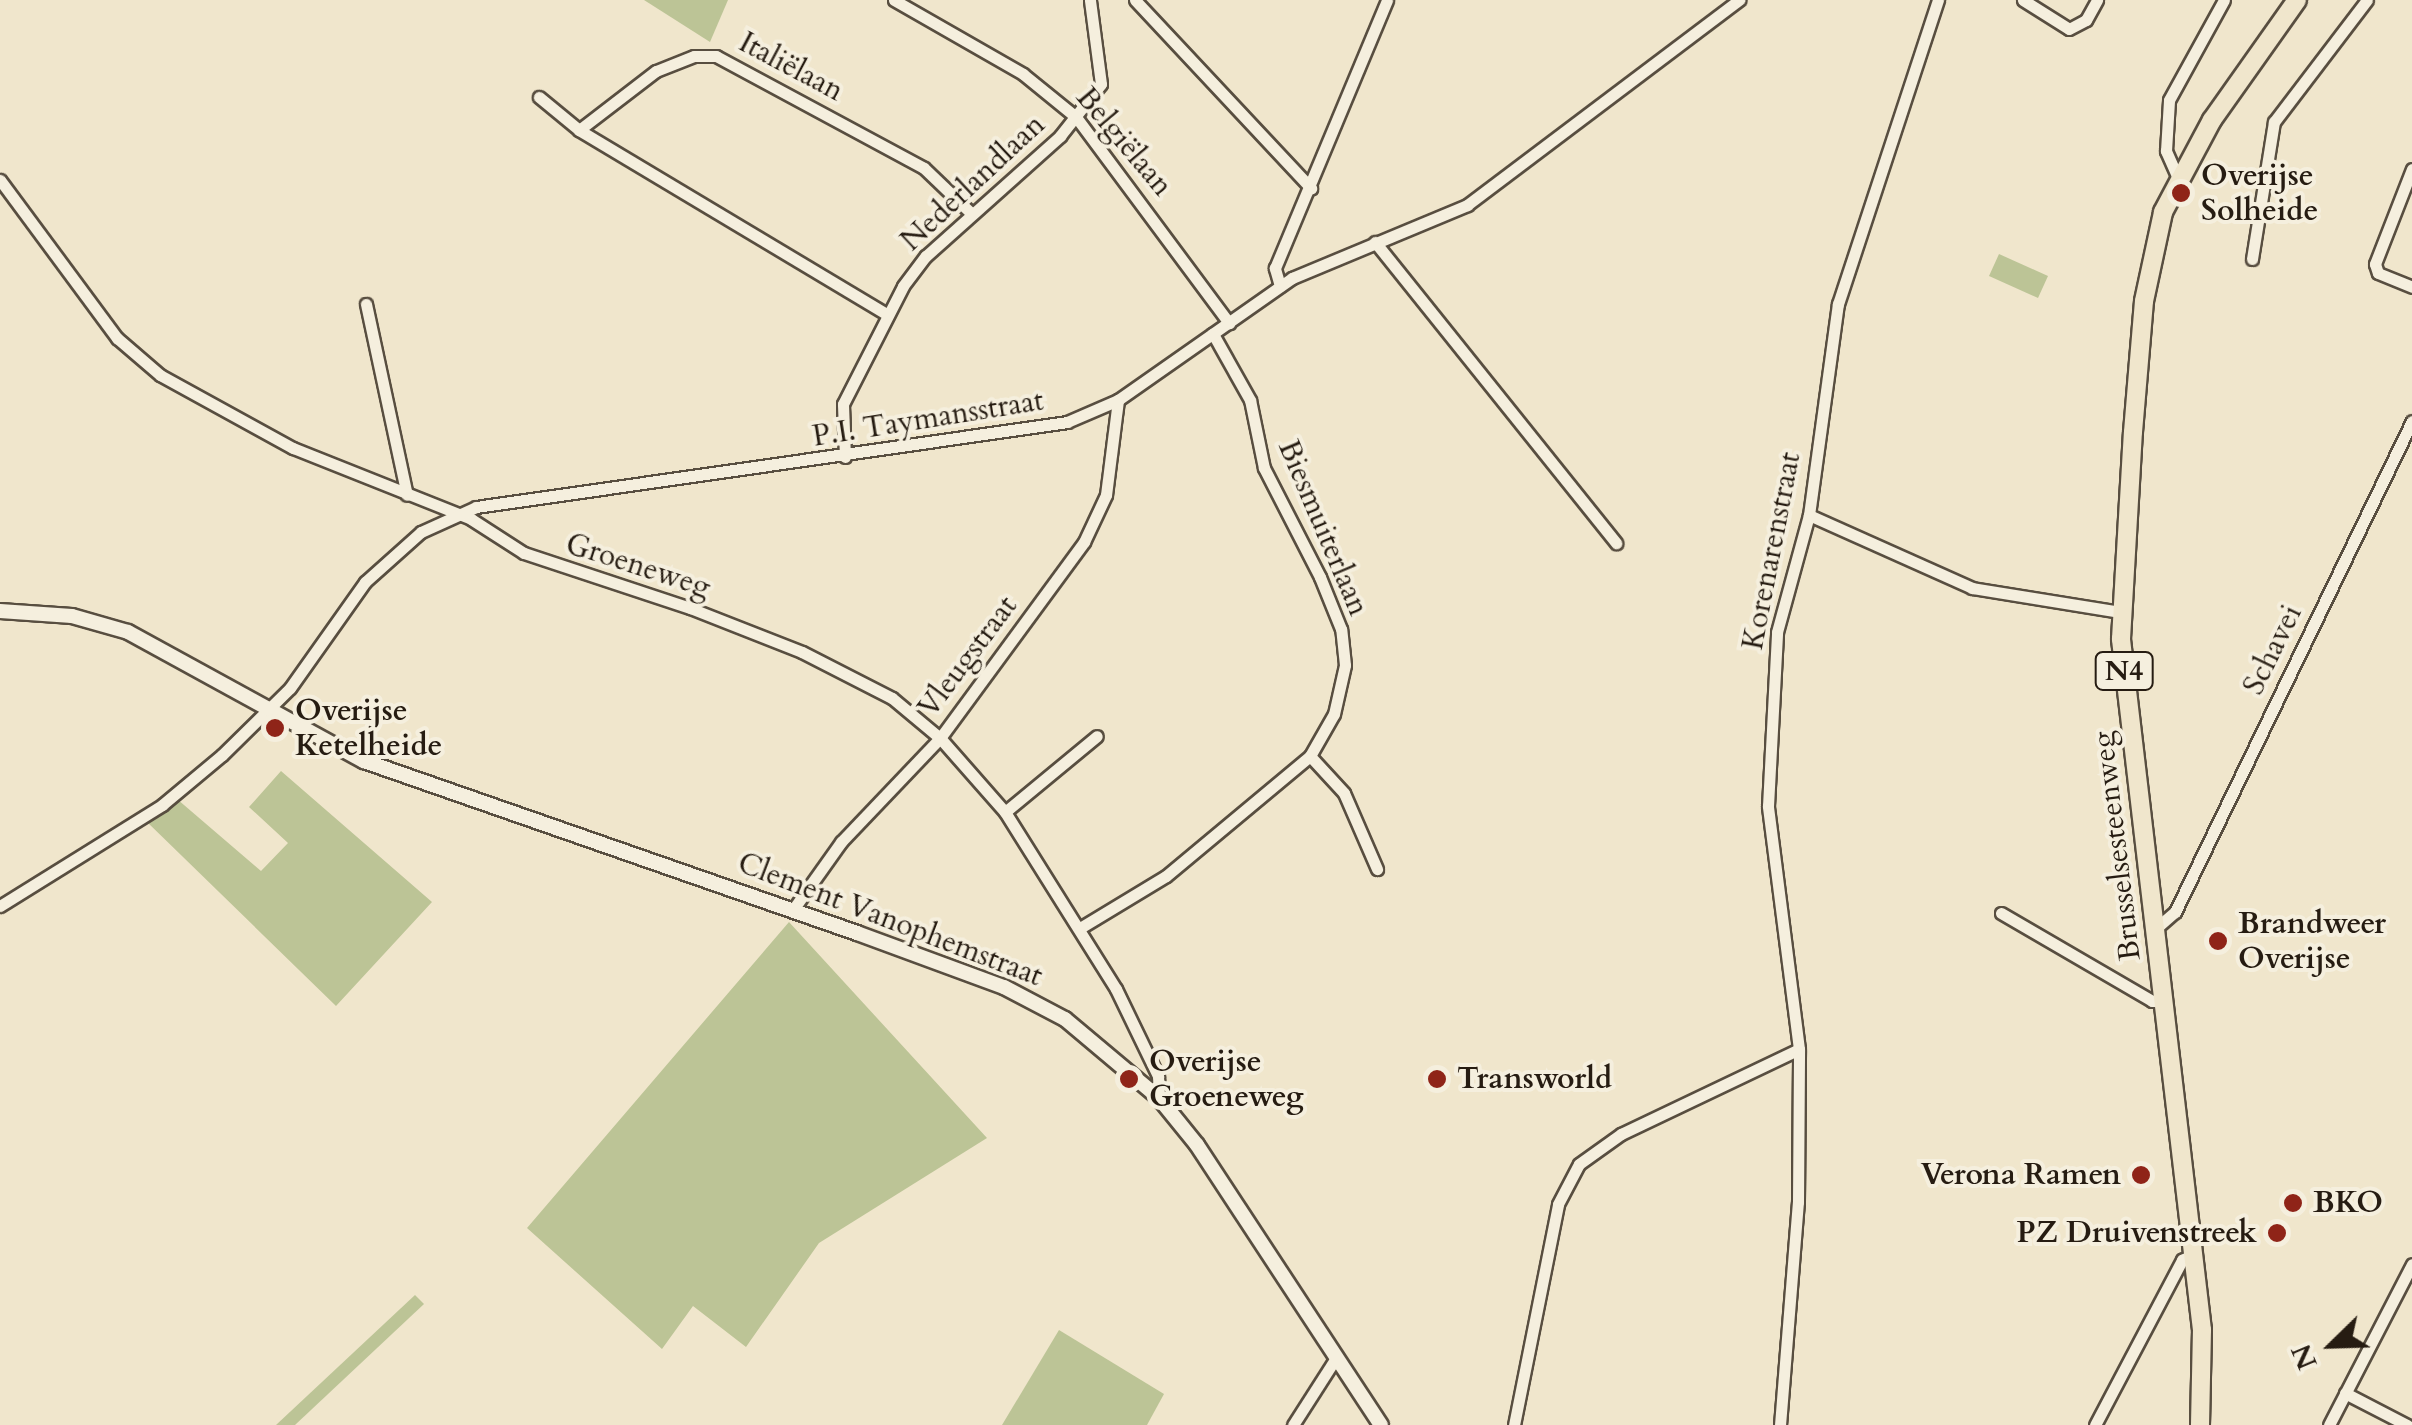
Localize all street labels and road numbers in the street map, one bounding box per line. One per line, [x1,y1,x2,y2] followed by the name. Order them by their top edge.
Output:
[733,25,849,109] street label: Italiëlaan
[1068,80,1180,204] street label: Belgiëlaan
[893,107,1053,259] street label: Nederlandlaan
[810,383,1046,455] street label: P.I. Taymansstraat
[1270,435,1376,621] street label: Biesmuiterlaan
[1735,449,1809,653] street label: Korenarenstraat
[561,526,715,606] street label: Groeneweg
[911,589,1025,725] street label: Vleugstraat
[2236,599,2310,701] street label: Schavei
[2094,648,2154,694] road number: N4
[2085,729,2149,963] street label: Brusselsesteenweg
[733,845,1047,995] street label: Clement Vanophemstraat

